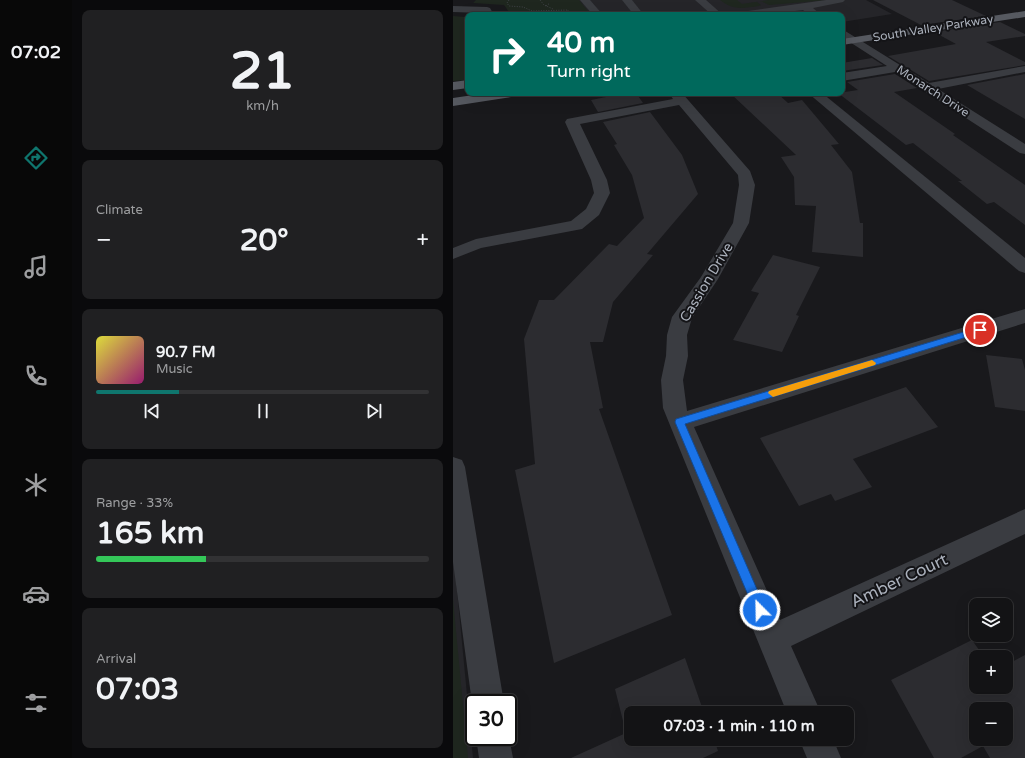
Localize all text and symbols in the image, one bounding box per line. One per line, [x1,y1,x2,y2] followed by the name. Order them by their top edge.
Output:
[872,11,995,44] street label: South Valley Parkway
[547,26,615,60] text: 40 m
[481,28,533,80] icon: right
[230,40,295,103] text: 21
[11,41,61,63] text: 07:02
[547,60,631,82] text: Turn right
[894,62,972,120] street label: Monarch Drive
[246,98,279,114] text: km/h
[22,144,50,172] icon: directions
[96,202,143,218] text: Climate
[240,222,289,259] text: 20°
[96,227,112,253] text: −
[417,227,429,253] text: +
[676,239,737,325] street label: Cassion Drive
[22,253,50,281] icon: music
[963,313,997,347] pin
[969,319,991,341] icon: arrive
[156,343,216,361] text: 90.7 FM
[156,361,193,377] text: Music
[22,362,50,390] icon: phone
[141,400,163,422] icon: previous
[252,400,274,422] icon: pause
[363,400,385,422] icon: next
[22,471,50,499] icon: climate
[96,495,173,511] text: Range · 33%
[96,515,204,552] text: 165 km
[847,549,952,612] street label: Amber Court
[22,580,50,608] icon: car
[739,589,781,631] position arrow
[969,598,1013,746] map controls
[969,598,1013,642] button: layers
[969,650,1013,694] button: +
[96,651,136,667] text: Arrival
[96,671,179,708] text: 07:03
[22,689,50,717] icon: filters
[465,694,517,746] speed limit sign: 30
[969,702,1013,746] button: −
[664,717,814,735] text: 07:03 · 1 min · 110 m

